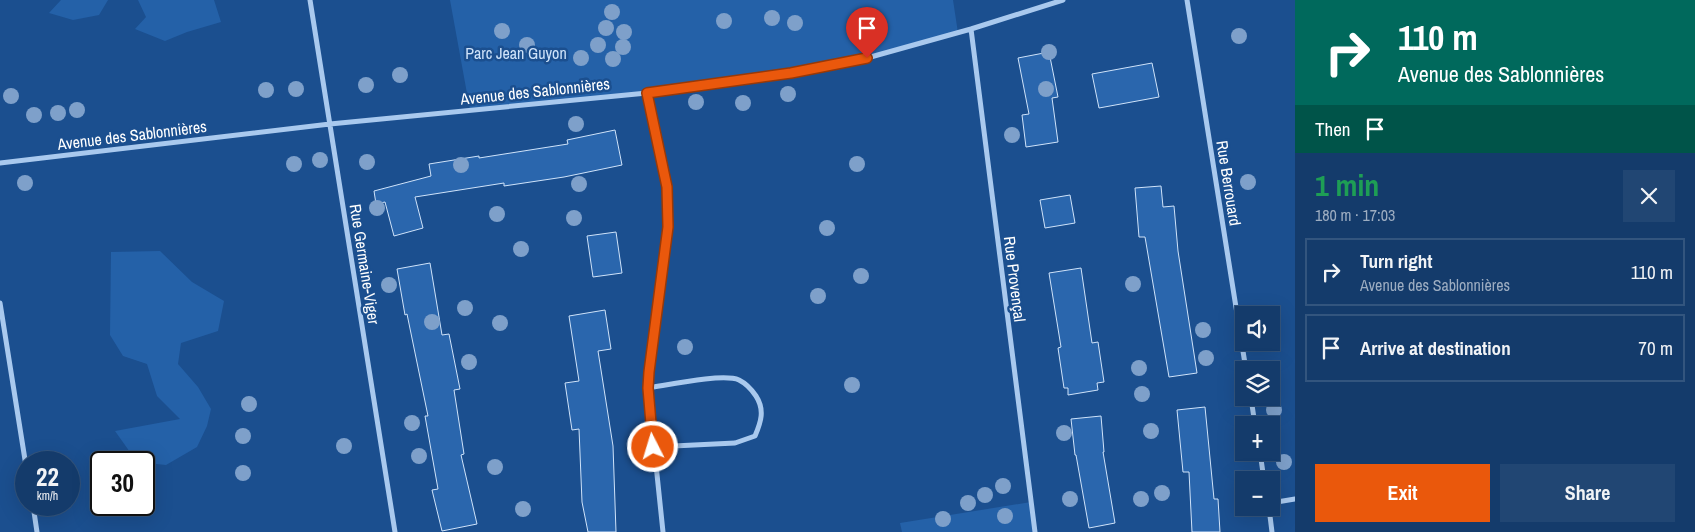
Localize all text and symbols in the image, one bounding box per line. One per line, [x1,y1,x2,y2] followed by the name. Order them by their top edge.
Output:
[846,7,888,58] pin
[853,14,881,42] icon: arrive
[1398,14,1478,61] text: 110 m
[1315,20,1380,85] icon: right
[465,42,567,64] park label: Parc Jean Guyon
[1398,59,1604,89] text: Avenue des Sablonnières
[458,72,611,110] street label: Avenue des Sablonnières
[55,115,208,155] street label: Avenue des Sablonnières
[1361,115,1389,143] icon: arrive
[1315,116,1351,142] text: Then
[1211,139,1247,227] street label: Rue Berrouard
[1315,165,1379,205] text: 1 min
[1623,170,1675,222] button: close
[345,202,385,326] street label: Rue Germaine-Viger
[1315,204,1395,226] text: 180 m · 17:03
[999,235,1031,323] street label: Rue Provençal
[1360,248,1432,274] text: Turn right
[1317,258,1345,286] icon: right
[1631,259,1673,285] text: 110 m
[1360,274,1510,296] text: Avenue des Sablonnières
[1235,306,1280,516] map controls
[1235,306,1280,351] button: sound
[1317,334,1345,362] icon: arrive
[1360,335,1511,361] text: Arrive at destination
[1638,335,1673,361] text: 70 m
[1235,361,1280,406] button: layers
[1235,416,1280,461] button: +
[626,420,678,472] position arrow
[90,451,155,516] speed limit sign: 30
[36,460,59,494] text: 22
[1315,464,1490,522] button: Exit
[1500,464,1675,522] button: Share
[1235,471,1280,516] button: −
[37,488,58,504] text: km/h

